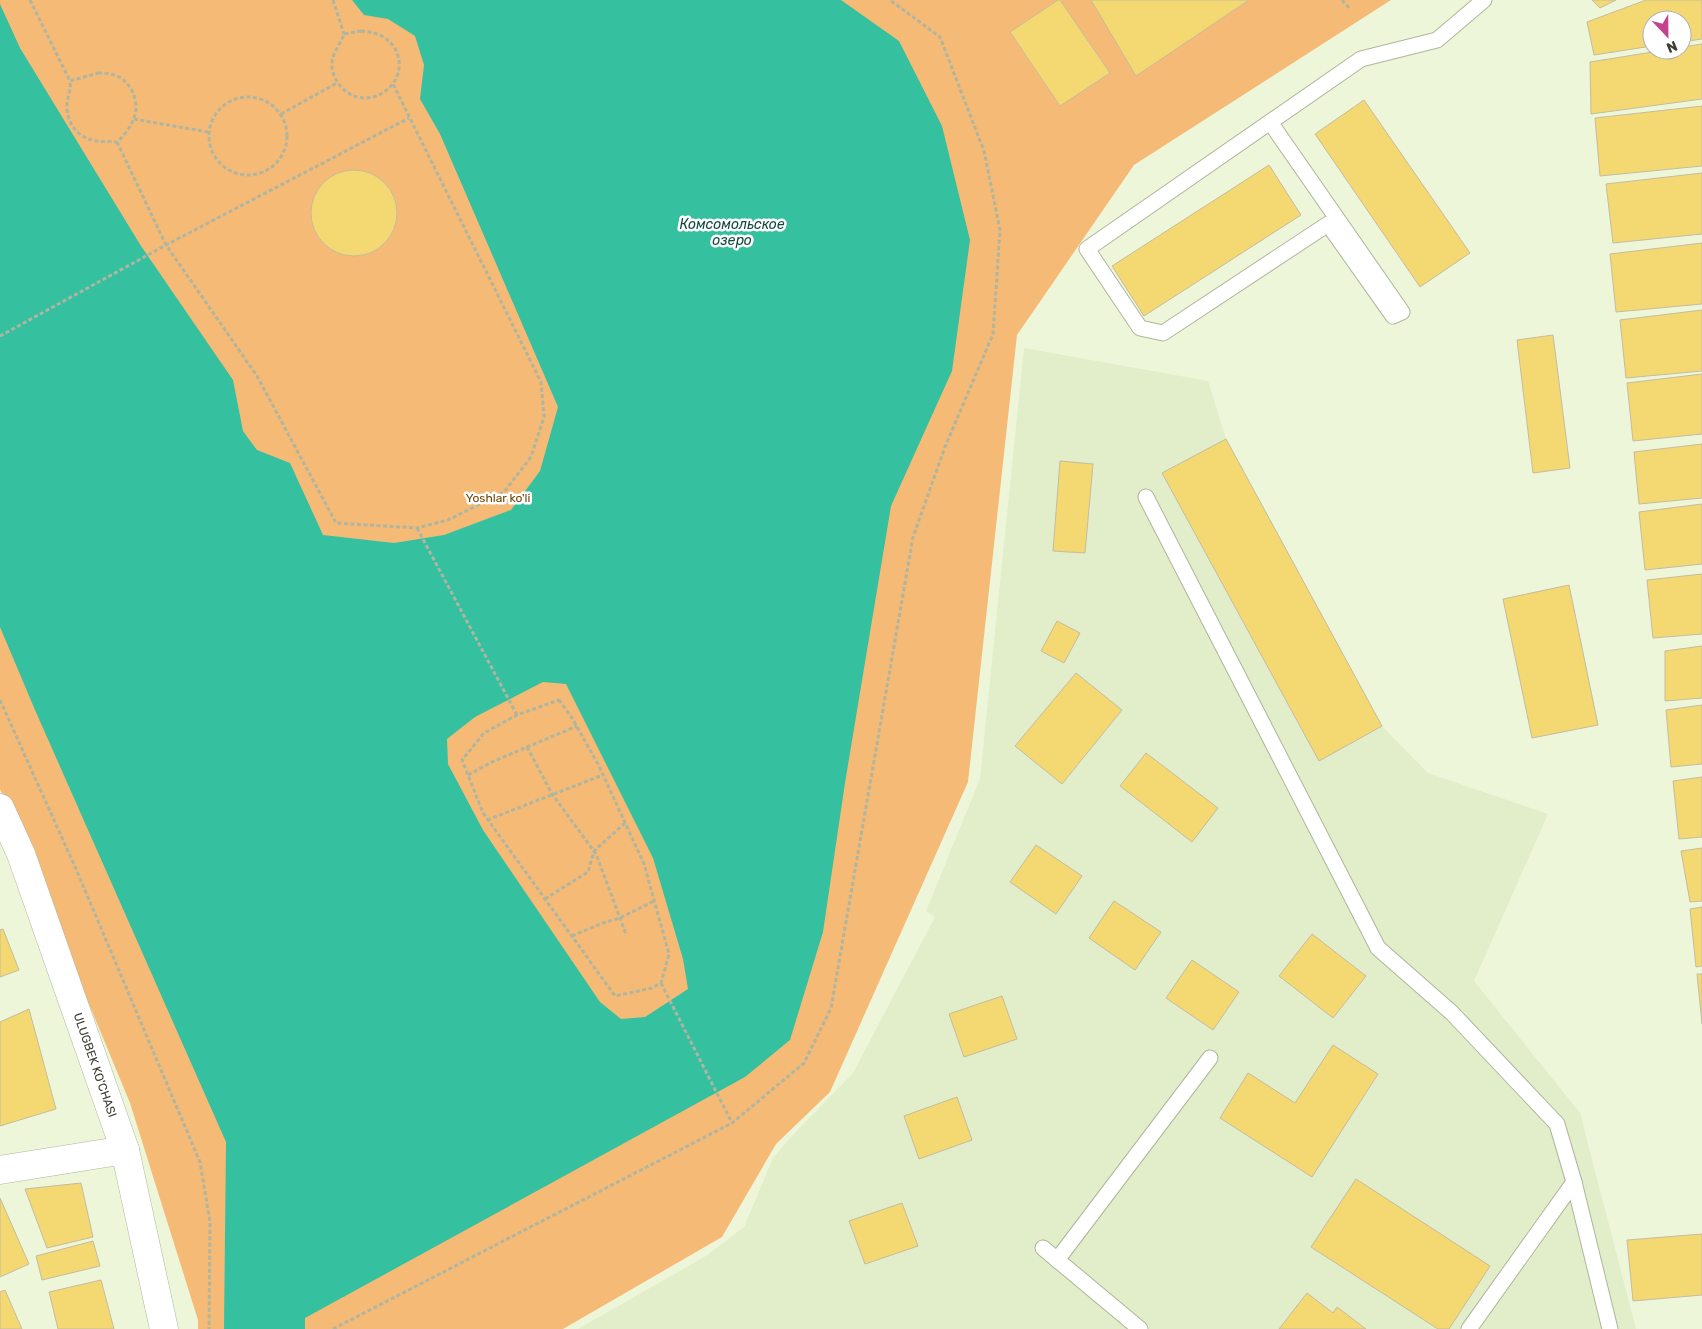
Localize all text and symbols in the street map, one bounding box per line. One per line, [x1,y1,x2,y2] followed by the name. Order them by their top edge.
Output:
[1642,10,1692,60] north arrow
[1664,37,1680,56] text: N
[679,216,785,249] water label: Комсомольское озеро
[466,491,530,505] park label: Yoshlar ko'li
[71,1011,119,1119] street label: ULUGBEK KO'CHASI

